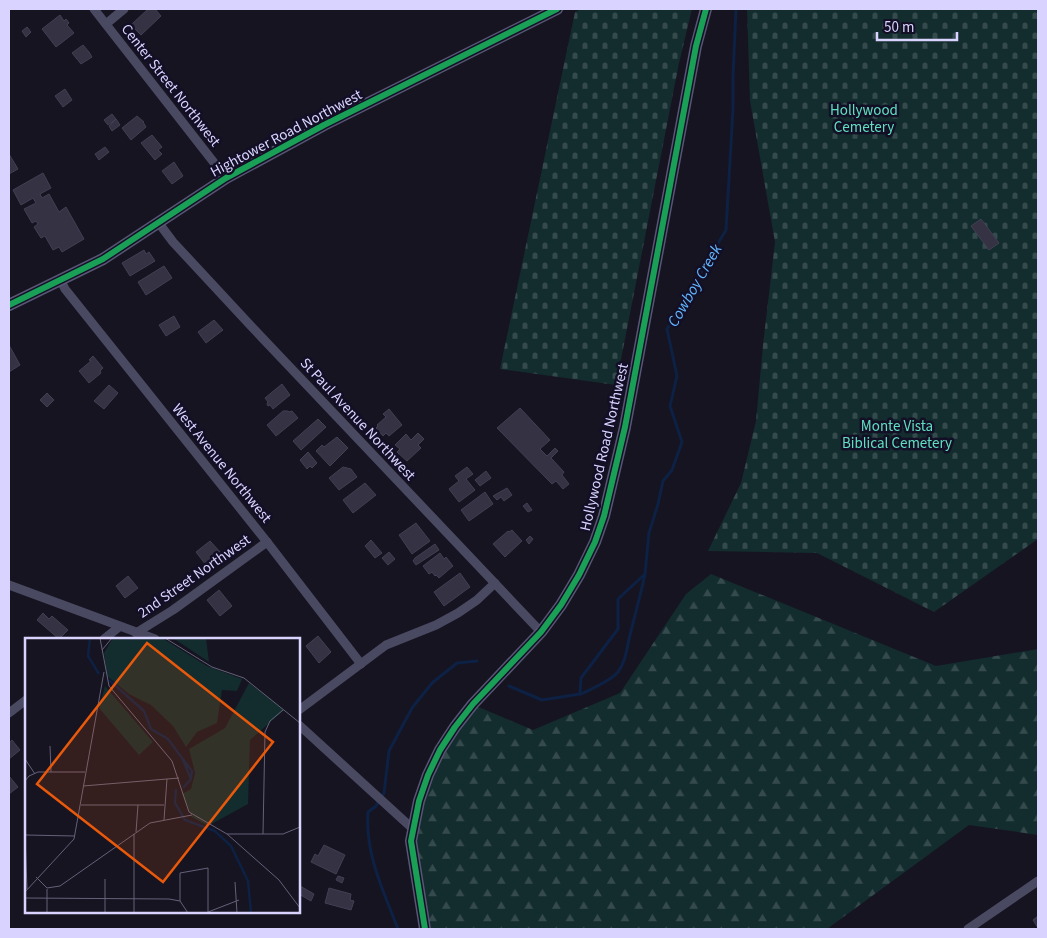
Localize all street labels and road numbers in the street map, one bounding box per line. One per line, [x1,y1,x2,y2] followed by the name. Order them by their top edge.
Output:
[116,19,225,151] street label: Center Street Northwest
[207,84,366,182] street label: Hightower Road Northwest
[295,353,420,485] street label: St Paul Avenue Northwest
[575,361,634,533] street label: Hollywood Road Northwest
[167,399,276,527] street label: West Avenue Northwest
[134,530,255,623] street label: 2nd Street Northwest

